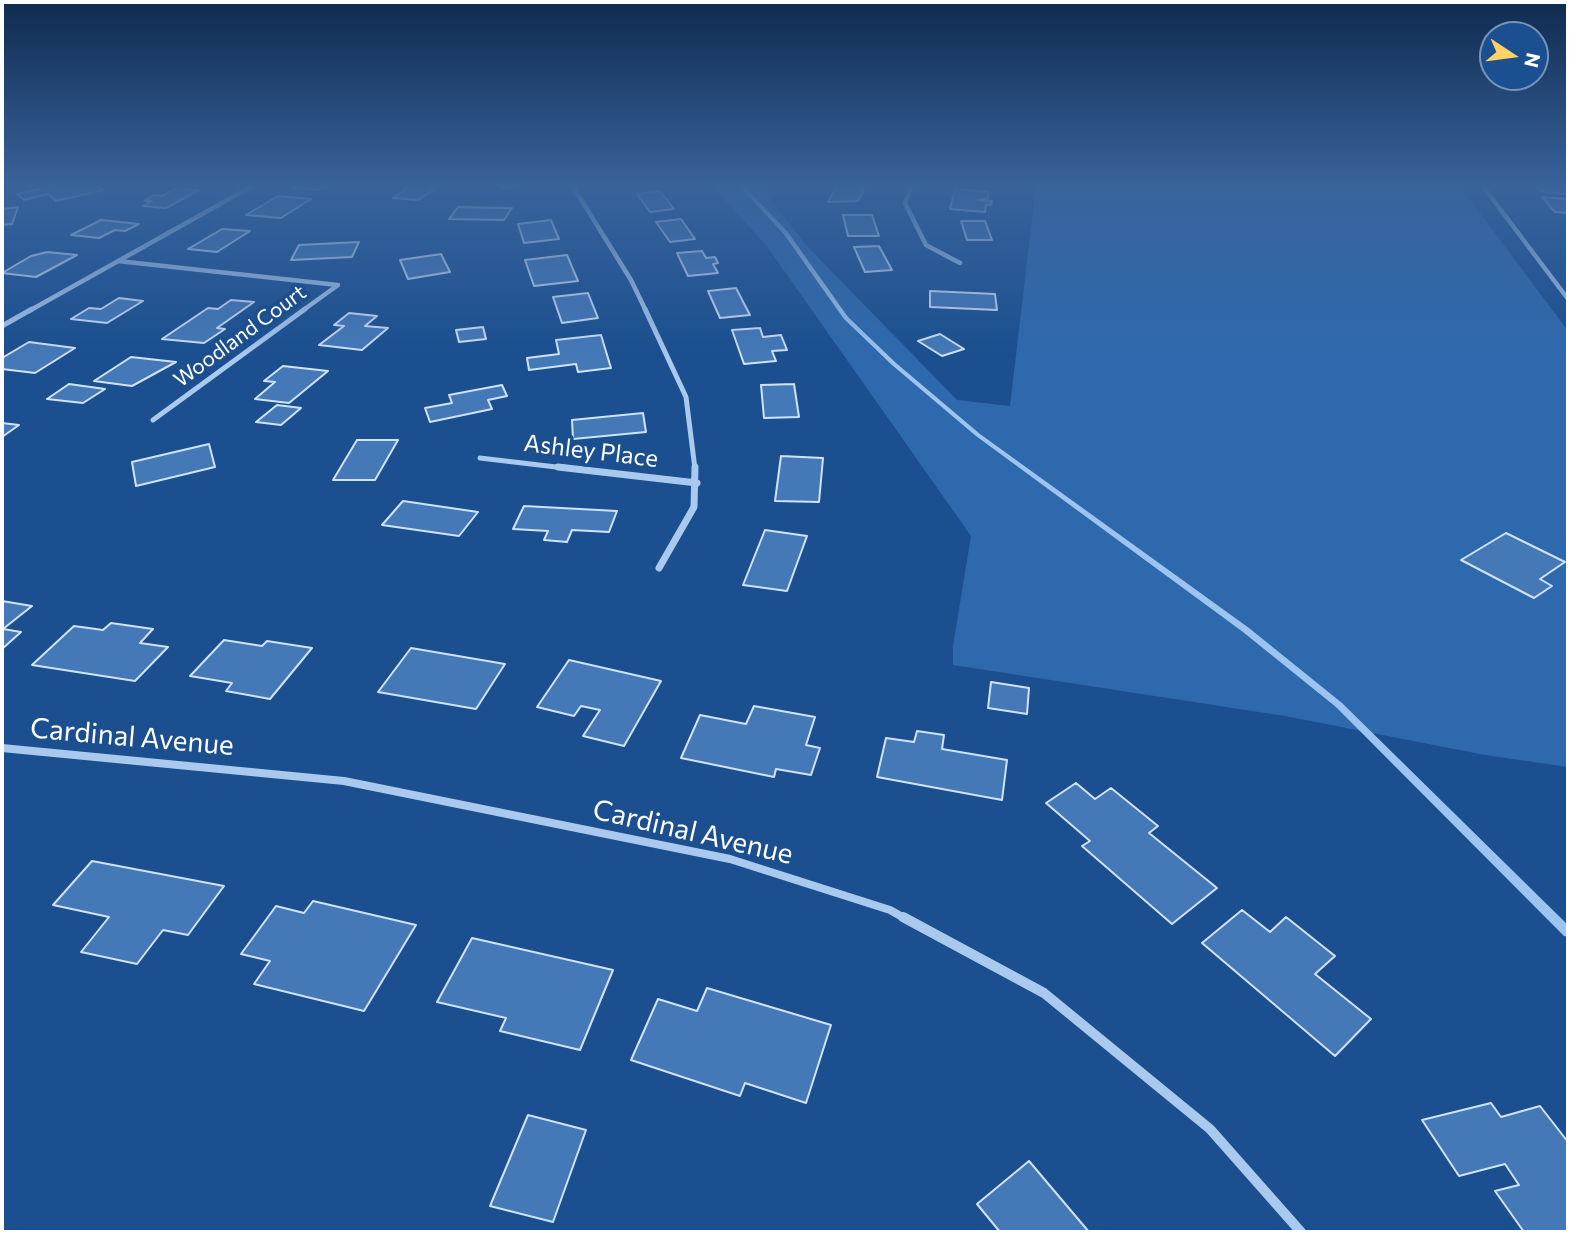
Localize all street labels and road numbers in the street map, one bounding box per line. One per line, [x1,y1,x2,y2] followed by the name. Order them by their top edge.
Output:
[169,280,311,392] street label: Woodland Court
[522,428,660,474] street label: Ashley Place
[29,711,235,763] street label: Cardinal Avenue
[590,793,796,871] street label: Cardinal Avenue

